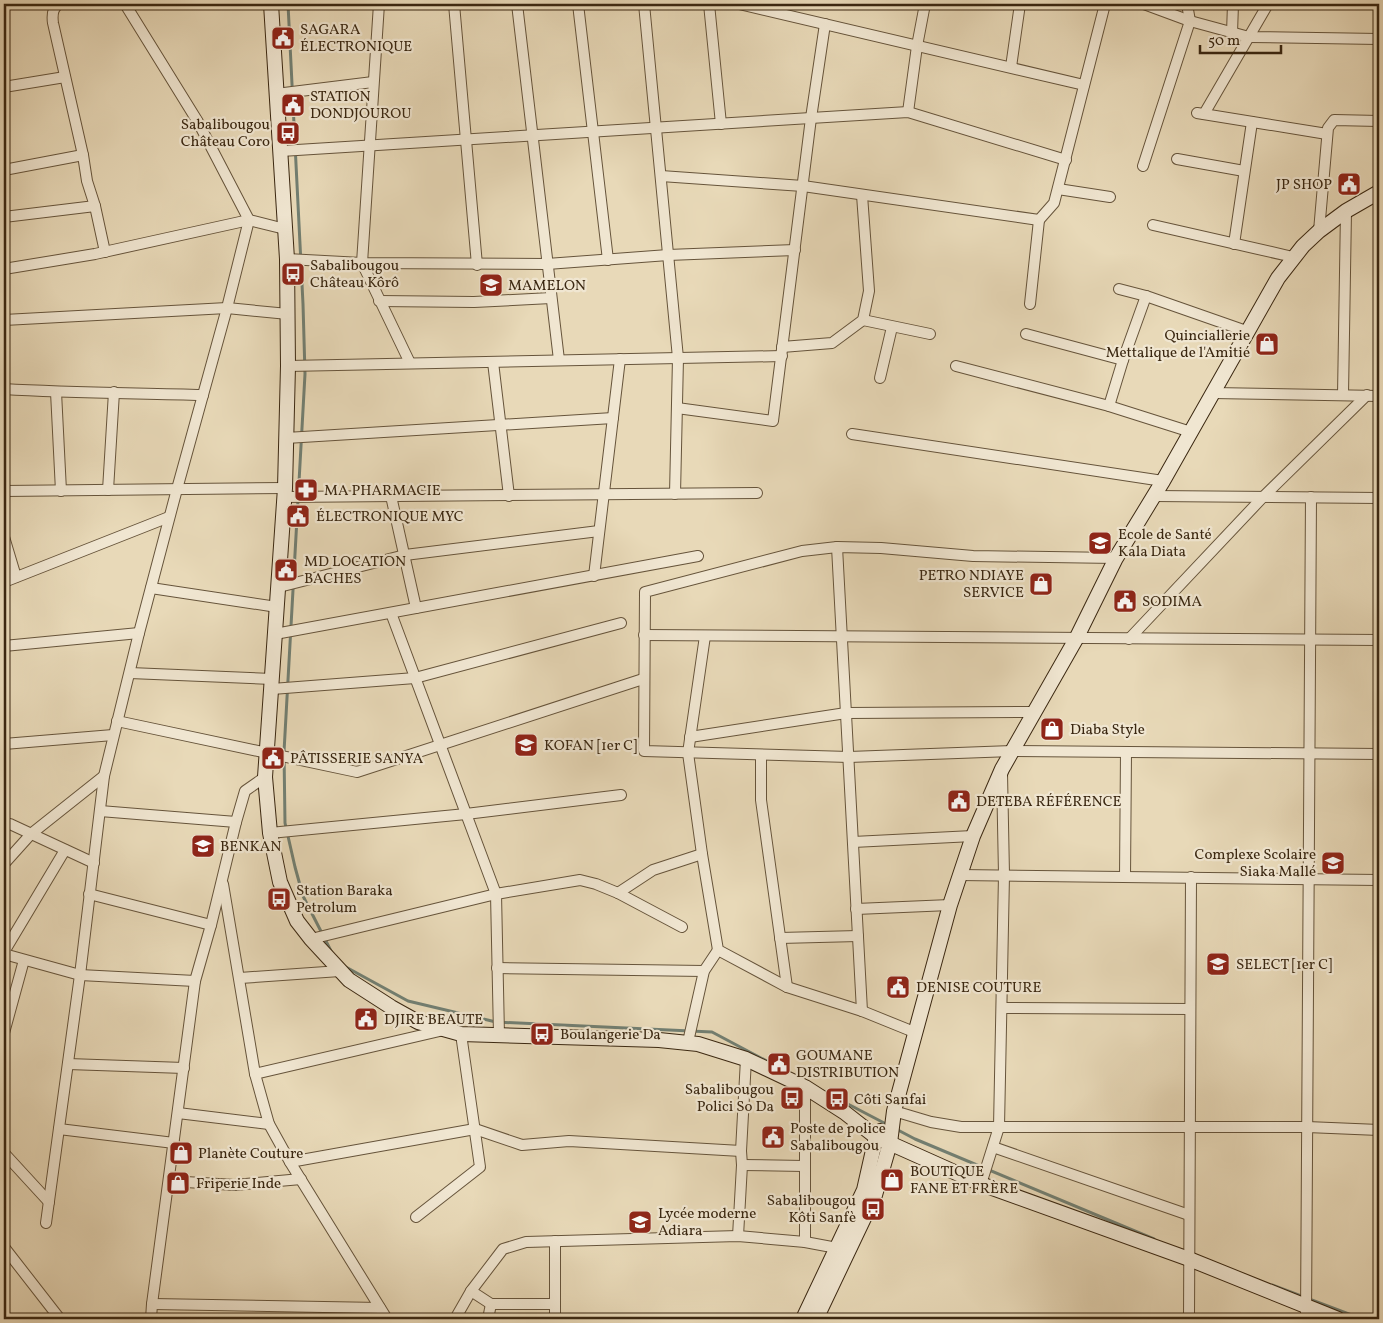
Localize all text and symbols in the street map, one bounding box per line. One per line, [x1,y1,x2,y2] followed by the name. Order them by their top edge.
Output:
[300,20,412,58] place label: SAGARA ÉLECTRONIQUE
[1200,22,1282,54] scale bar
[270,25,296,51] public building icon: SAGARA ÉLECTRONIQUE
[1208,31,1240,52] text: 50 m
[310,87,411,125] place label: STATION DONDJOUROU
[280,92,306,118] public building icon: STATION DONDJOUROU
[181,115,270,153] place label: Sabalibougou Château Coro
[275,120,301,146] bus stop icon: Sabalibougou Château Coro
[1336,171,1362,197] public building icon: JP SHOP
[1276,175,1332,196] place label: JP SHOP
[310,256,399,294] place label: Sabalibougou Château Kôrô
[280,261,306,287] bus stop icon: Sabalibougou Château Kôrô
[478,272,504,298] school or university icon: MAMELON
[508,276,586,297] place label: MAMELON
[1106,326,1250,364] place label: Quinciallerie Mettalique de l'Amitié
[1254,331,1280,357] shop icon: Quinciallerie Mettalique de l'Amitié
[293,477,319,503] pharmacy icon: MA PHARMACIE
[324,481,441,502] place label: MA PHARMACIE
[285,503,311,529] public building icon: ÉLECTRONIQUE MYC
[316,507,464,528] place label: ÉLECTRONIQUE MYC
[1118,525,1212,563] place label: Ecole de Santé Kala Diata
[1087,530,1113,556] school or university icon: Ecole de Santé Kala Diata
[304,552,406,590] place label: MD LOCATION BACHES
[273,557,299,583] public building icon: MD LOCATION BACHES
[919,566,1024,604] place label: PETRO NDIAYE SERVICE
[1028,571,1054,597] shop icon: PETRO NDIAYE SERVICE
[1112,588,1138,614] public building icon: SODIMA
[1142,592,1202,613] place label: SODIMA
[1039,716,1065,742] shop icon: Diaba Style
[1070,720,1145,741] place label: Diaba Style
[513,732,539,758] school or university icon: KOFAN [1er C]
[544,736,637,757] place label: KOFAN [1er C]
[260,745,286,771] public building icon: PÂTISSERIE SANYA
[290,749,424,770] place label: PÂTISSERIE SANYA
[946,788,972,814] public building icon: DETEBA RÉFÉRENCE
[976,792,1121,813] place label: DETEBA RÉFÉRENCE
[190,833,216,859] school or university icon: BENKAN
[220,837,281,858] place label: BENKAN
[1195,845,1316,883] place label: Complexe Scolaire Siaka Mallé
[1320,850,1346,876] school or university icon: Complexe Scolaire Siaka Mallé
[296,881,393,919] place label: Station Baraka Petrolum
[266,886,292,912] bus stop icon: Station Baraka Petrolum
[1205,951,1231,977] school or university icon: SELECT [1er C]
[1236,955,1332,976] place label: SELECT [1er C]
[885,974,911,1000] public building icon: DENISE COUTURE
[916,978,1041,999] place label: DENISE COUTURE
[353,1006,379,1032] public building icon: DJIRE BEAUTE
[384,1010,483,1031] place label: DJIRE BEAUTE
[529,1021,555,1047] bus stop icon: Boulangerie Da
[560,1025,661,1046] place label: Boulangerie Da
[796,1046,899,1084] place label: GOUMANE DISTRIBUTION
[766,1051,792,1077] public building icon: GOUMANE DISTRIBUTION
[685,1080,774,1118] place label: Sabalibougou Polici So Da
[779,1085,805,1111] bus stop icon: Sabalibougou Polici So Da
[824,1086,850,1112] bus stop icon: Côti Sanfai
[854,1090,926,1111] place label: Côti Sanfai
[790,1119,886,1157] place label: Poste de police Sabalibougou
[760,1124,786,1150] public building icon: Poste de police Sabalibougou
[168,1140,194,1166] shop icon: Planète Couture
[198,1144,303,1165] place label: Planète Couture
[910,1162,1018,1200] place label: BOUTIQUE FANE ET FRÈRE
[879,1167,905,1193] shop icon: BOUTIQUE FANE ET FRÈRE
[165,1170,191,1196] shop icon: Friperie Inde
[196,1174,281,1195] place label: Friperie Inde
[767,1191,856,1229] place label: Sabalibougou Kôti Sanfè
[860,1196,886,1222] bus stop icon: Sabalibougou Kôti Sanfè
[658,1204,756,1242] place label: Lycée moderne Adiara
[627,1209,653,1235] school or university icon: Lycée moderne Adiara

